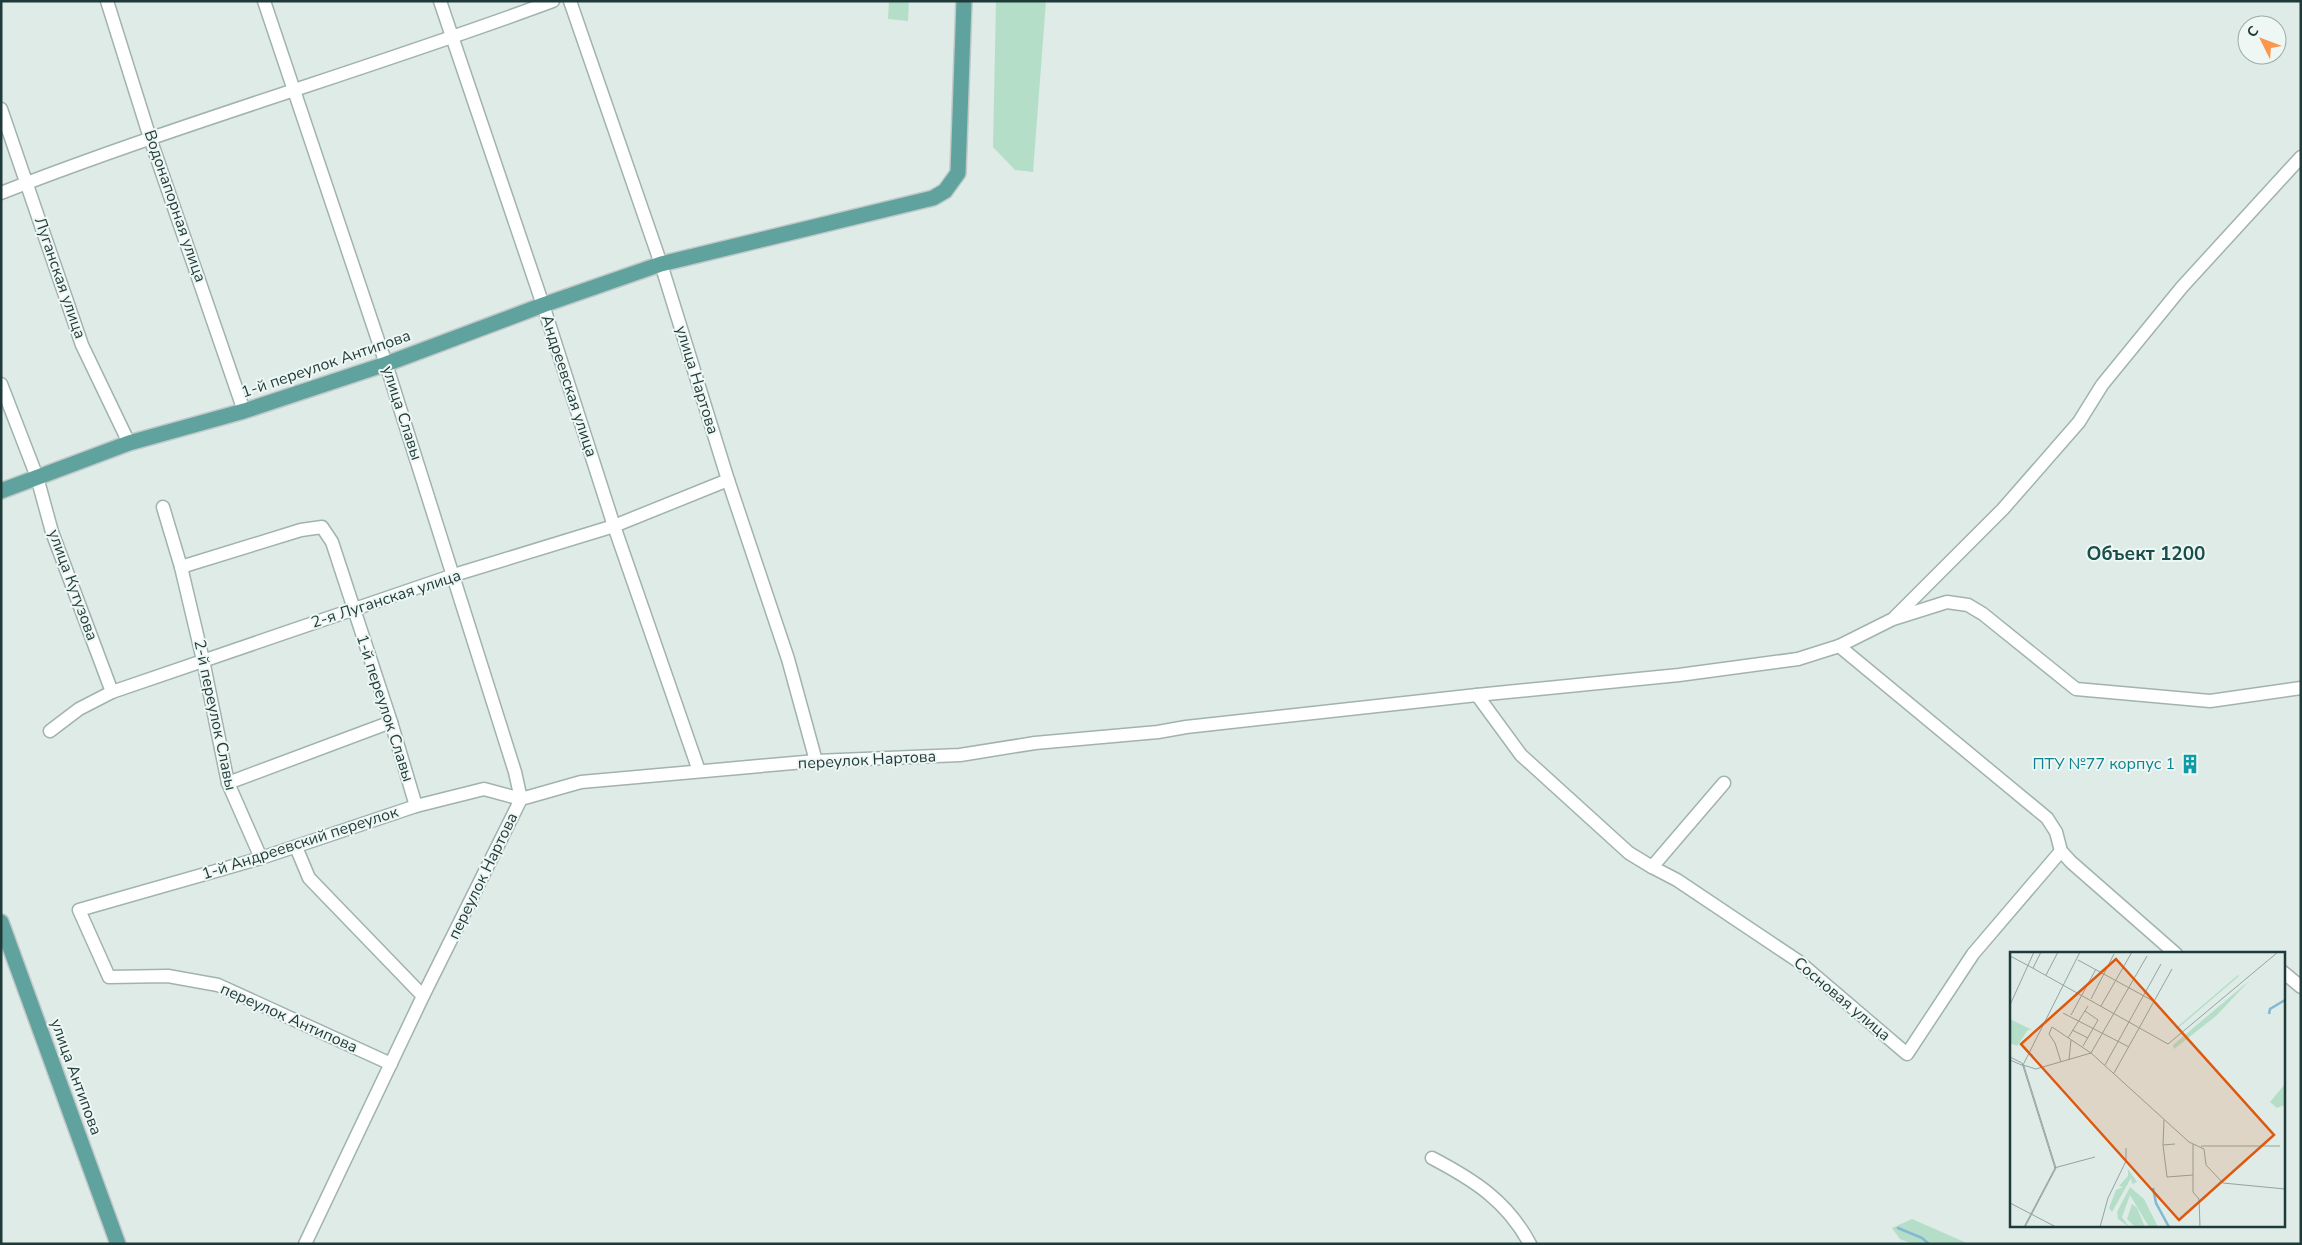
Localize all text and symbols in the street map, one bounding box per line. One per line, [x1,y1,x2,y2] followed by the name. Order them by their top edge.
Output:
[2237,15,2287,65] north arrow
[2242,21,2263,42] text: С
[139,127,211,285] street label: Водонапорная улица
[29,214,91,342] street label: Луганская улица
[536,312,602,460] street label: Андреевская улица
[670,323,724,437] street label: улица Нартова
[238,325,414,403] street label: 1-й переулок Антипова
[376,363,428,463] street label: улица Славы
[43,526,103,644] street label: улица Кутузова
[2086,541,2206,567] district label: Объект 1200
[308,564,464,634] street label: 2-я Луганская улица
[351,632,419,784] street label: 1-й переулок Славы
[188,638,242,792] street label: 2-й переулок Славы
[797,745,937,775] street label: переулок Нартова
[2032,753,2175,775] place label: ПТУ №77 корпус 1
[2179,753,2201,775] building icon: ПТУ №77 корпус 1
[199,801,402,885] street label: 1-й Андреевский переулок
[443,809,523,943] street label: переулок Нартова
[1789,952,1895,1046] street label: Сосновая улица
[2010,952,2284,1228] inset map
[217,978,361,1058] street label: переулок Антипова
[45,1016,107,1138] street label: улица Антипова

